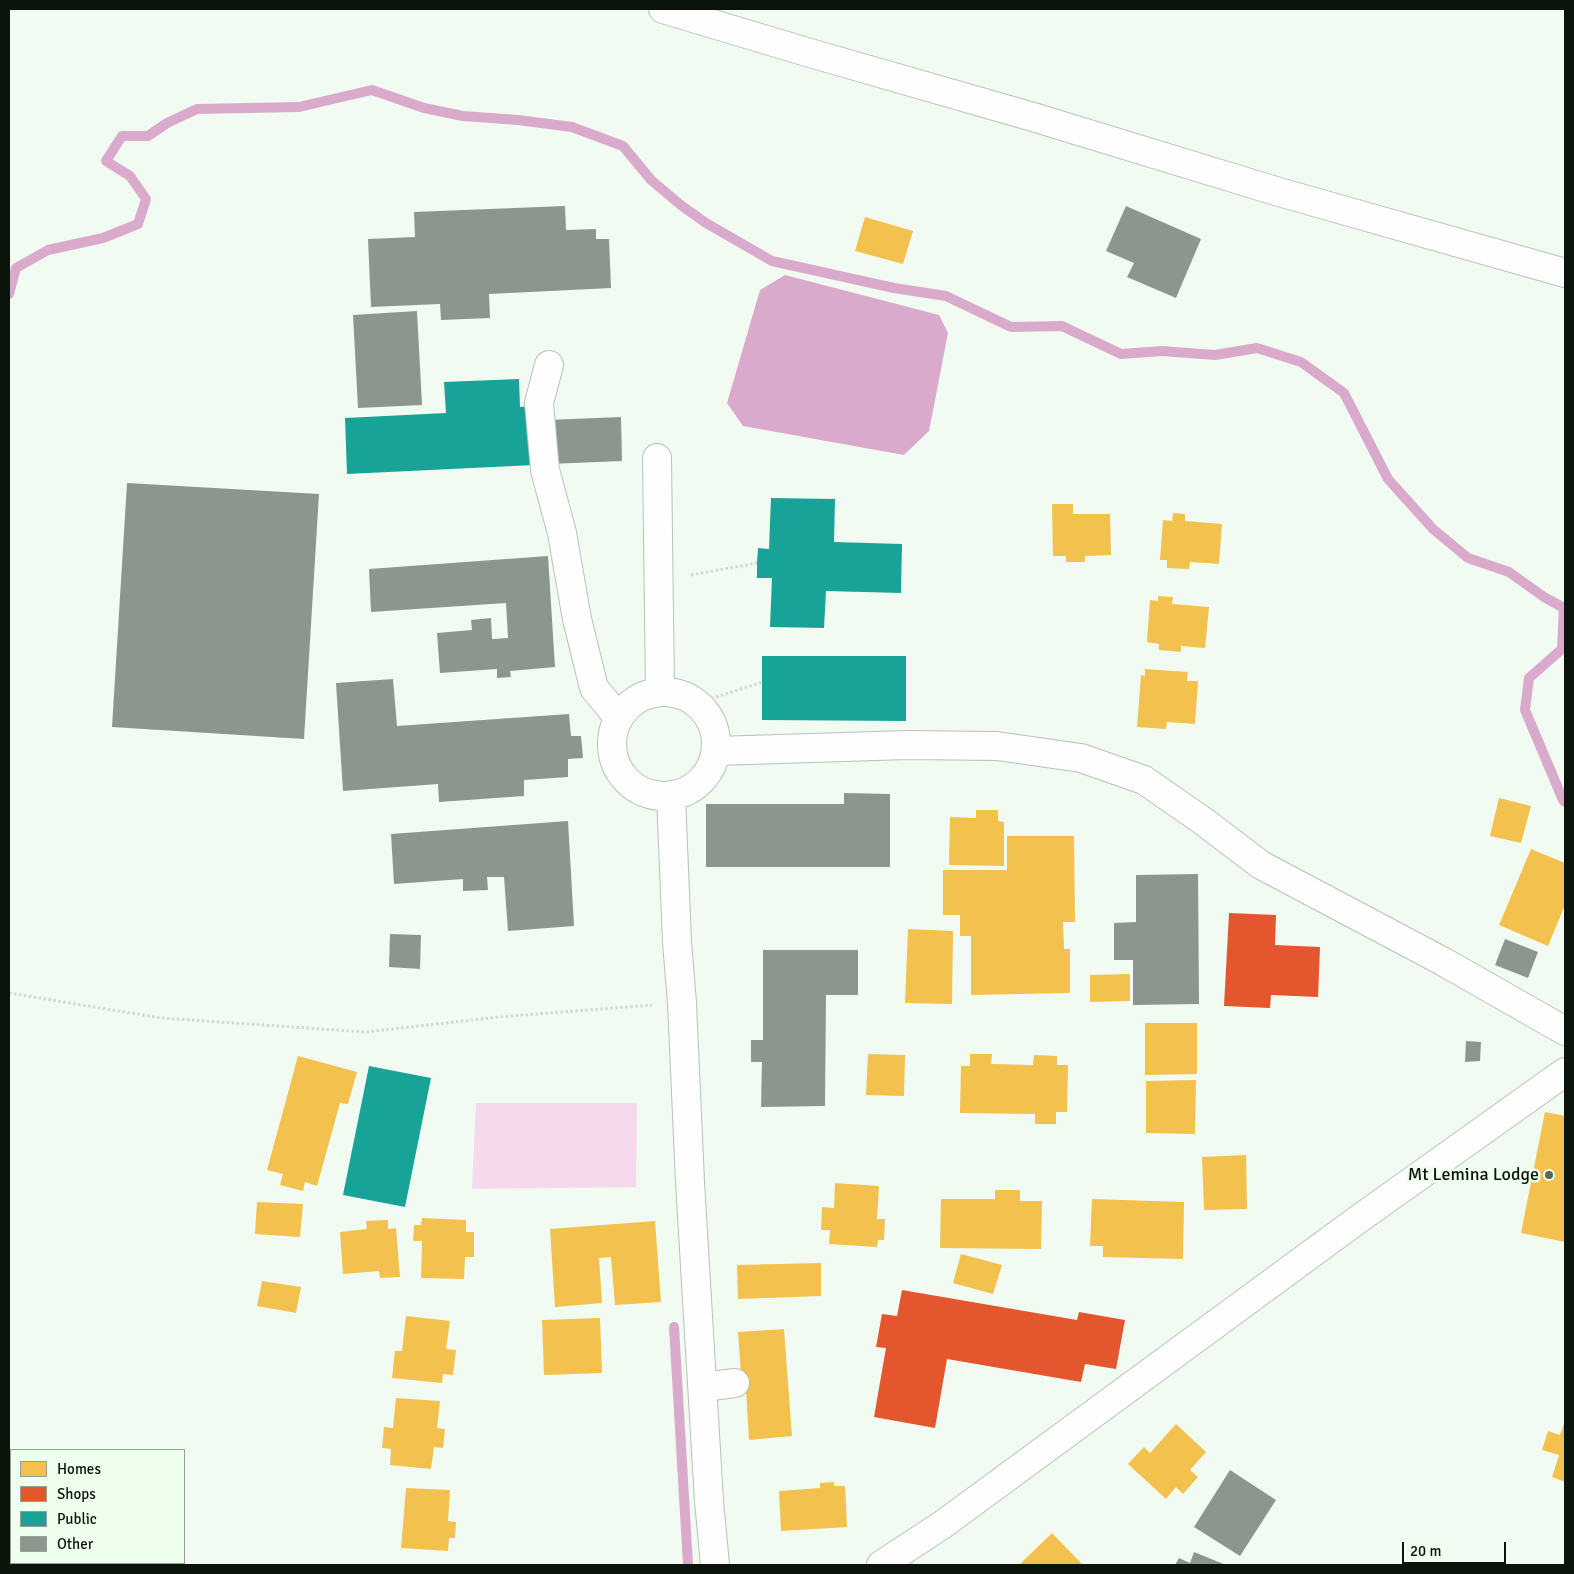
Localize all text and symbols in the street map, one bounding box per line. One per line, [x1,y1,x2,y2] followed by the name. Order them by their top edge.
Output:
[1408,1164,1539,1186] place label: Mt Lemina Lodge
[1543,1169,1555,1181] marker: Mt Lemina Lodge
[10,1449,185,1564] legend
[57,1460,101,1478] text: Homes
[57,1485,96,1503] text: Shops
[57,1510,97,1528] text: Public
[1404,1532,1508,1564] scale bar
[57,1535,93,1553] text: Other
[1410,1542,1441,1560] text: 20 m

